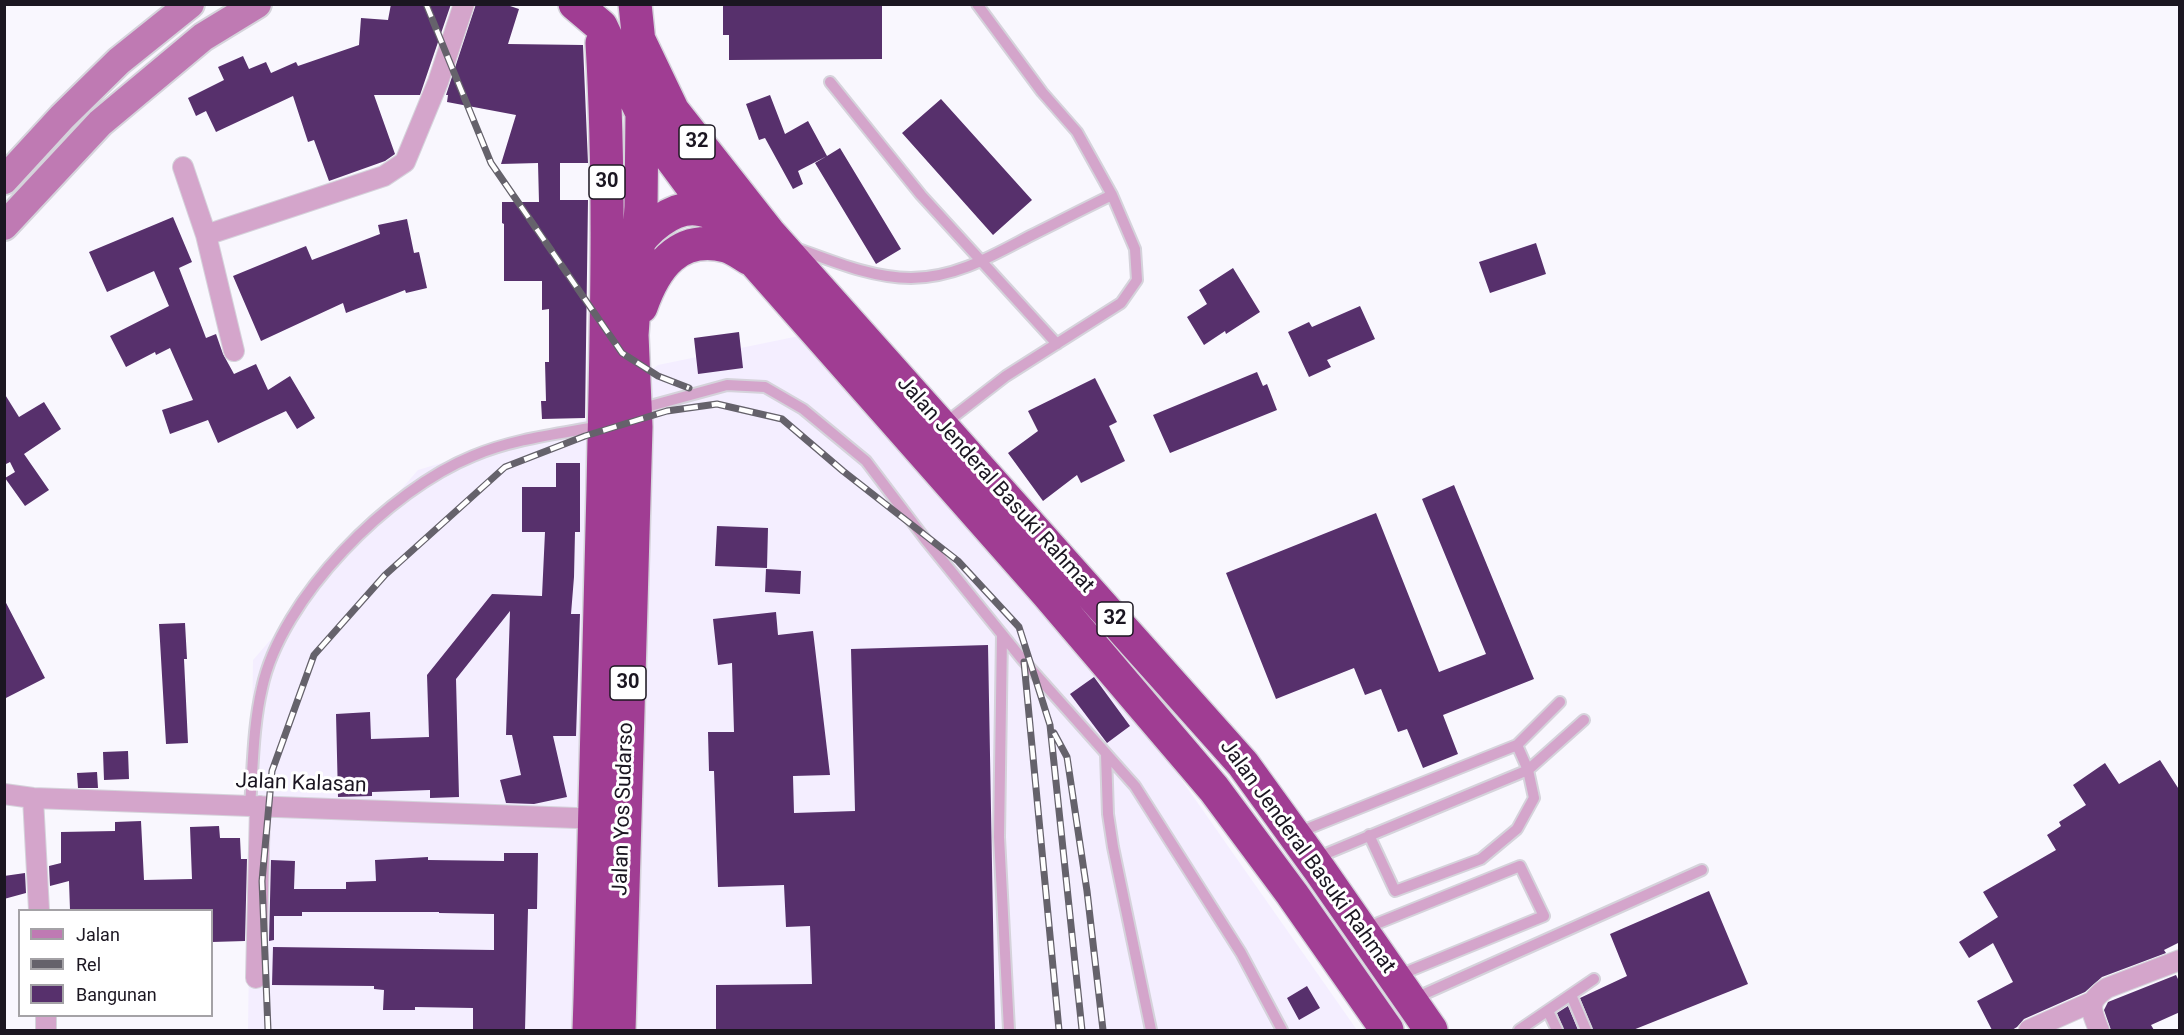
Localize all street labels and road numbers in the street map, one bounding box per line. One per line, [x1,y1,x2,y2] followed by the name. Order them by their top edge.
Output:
[679,125,715,159] road number: 32
[589,165,625,199] road number: 30
[891,372,1099,598] street label: Jalan Jenderal Basuki Rahmat
[1097,602,1133,636] road number: 32
[610,666,646,700] road number: 30
[608,722,640,896] street label: Jalan Yos Sudarso
[1214,735,1400,979] street label: Jalan Jenderal Basuki Rahmat
[235,769,367,799] street label: Jalan Kalasan

